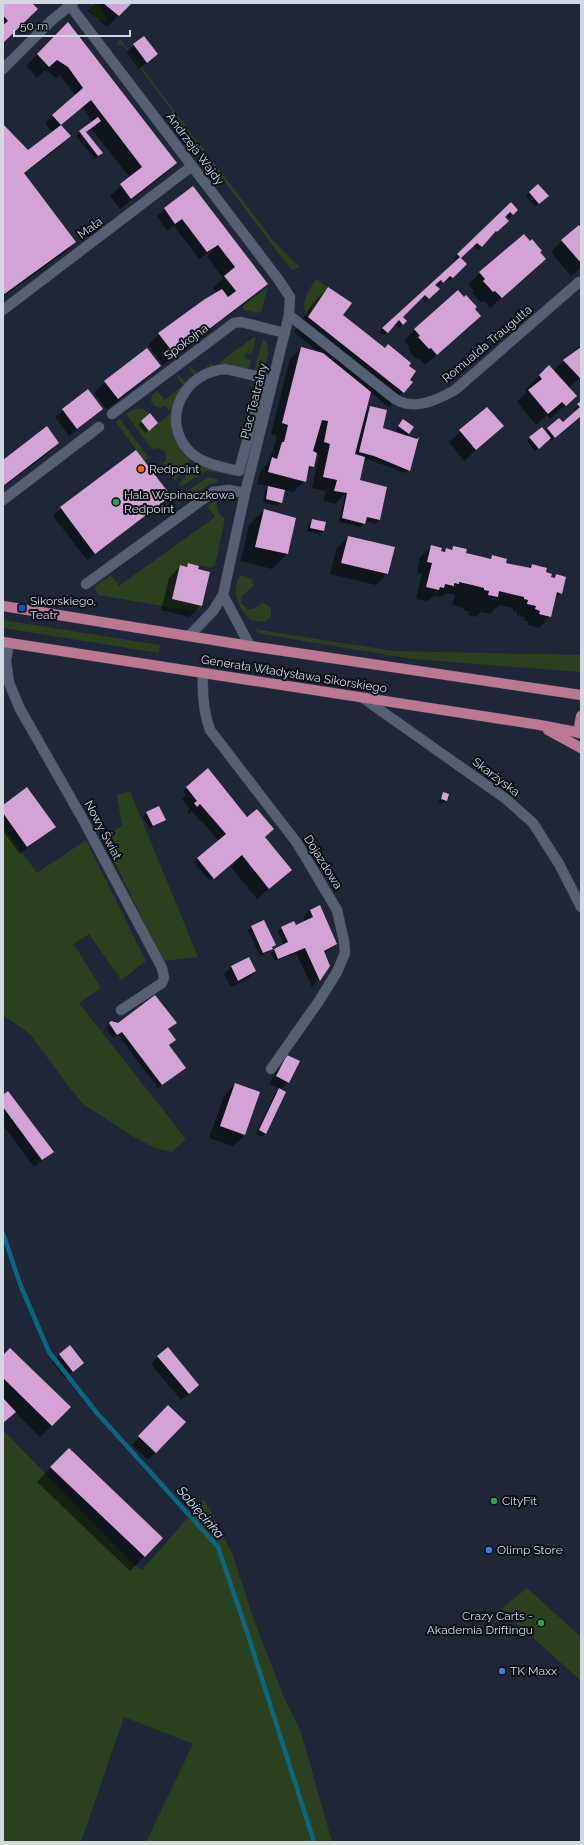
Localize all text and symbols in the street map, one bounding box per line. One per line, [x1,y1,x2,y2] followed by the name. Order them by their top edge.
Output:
[14,12,130,38] scale bar
[20,19,48,33] text: 50 m
[163,110,227,188] street label: Andrzeja Wajdy
[75,214,105,242] street label: Mała
[439,302,535,386] street label: Romualda Traugutta
[161,321,211,363] street label: Spokojna
[238,361,270,440] street label: Plac Teatralny
[149,462,199,476] place label: Redpoint
[136,464,146,474] marker: Redpoint
[124,488,235,516] place label: Hala Wspinaczkowa Redpoint
[111,497,121,507] marker: Hala Wspinaczkowa Redpoint
[30,594,96,622] place label: Sikorskiego, Teatr
[17,603,27,613] marker: Sikorskiego, Teatr
[200,652,388,696] street label: Generała Władysława Sikorskiego
[470,755,522,799] street label: Skarżyska
[82,798,124,862] street label: Nowy Świat
[301,832,345,892] street label: Dojazdowa
[173,1482,227,1542] water label: Sobięcinka
[502,1494,537,1508] place label: CityFit
[489,1496,499,1506] marker: CityFit
[497,1543,563,1557] place label: Olimp Store
[484,1545,494,1555] marker: Olimp Store
[427,1609,533,1637] place label: Crazy Carts - Akademia Driftingu
[536,1618,546,1628] marker: Crazy Carts - Akademia Driftingu
[510,1664,557,1678] place label: TK Maxx
[497,1666,507,1676] marker: TK Maxx

